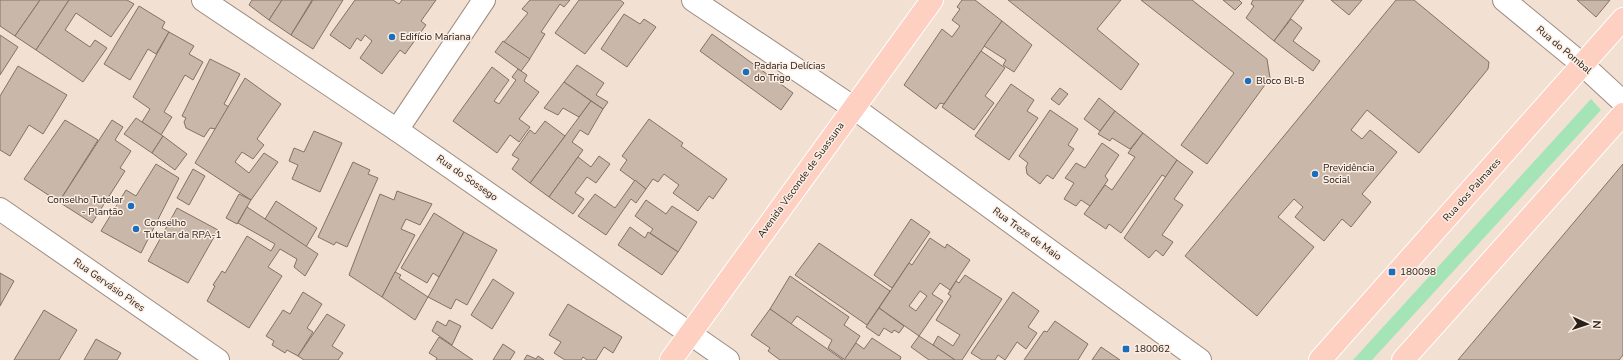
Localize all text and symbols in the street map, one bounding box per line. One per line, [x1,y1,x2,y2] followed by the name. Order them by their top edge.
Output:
[1533,23,1595,77] street label: Rua do Pombal
[400,30,471,44] place label: Edifício Mariana
[387,32,397,42] marker: Edifício Mariana
[754,59,826,85] place label: Padaria Delícias do Trigo
[741,67,751,77] marker: Padaria Delícias do Trigo
[1256,74,1305,88] place label: Bloco Bl-B
[1243,76,1253,86] marker: Bloco Bl-B
[754,119,848,241] street label: Avenida Visconde de Suassuna
[433,152,501,205] street label: Rua do Sossego
[1440,155,1504,225] street label: Rua dos Palmares
[1323,161,1375,187] place label: Previdência Social
[1310,169,1320,179] marker: Previdência Social
[47,193,123,219] place label: Conselho Tutelar - Plantão
[126,201,136,211] marker: Conselho Tutelar - Plantão
[990,204,1065,264] street label: Rua Treze de Maio
[144,216,221,242] place label: Conselho Tutelar da RPA-1
[131,224,141,234] marker: Conselho Tutelar da RPA-1
[70,255,148,315] street label: Rua Gervásio Pires
[1400,265,1436,279] place label: 180098
[1387,267,1397,277] marker: 180098
[1567,304,1607,344] north arrow
[1589,320,1604,329] text: N
[1134,342,1170,356] place label: 180062
[1121,344,1131,354] marker: 180062

